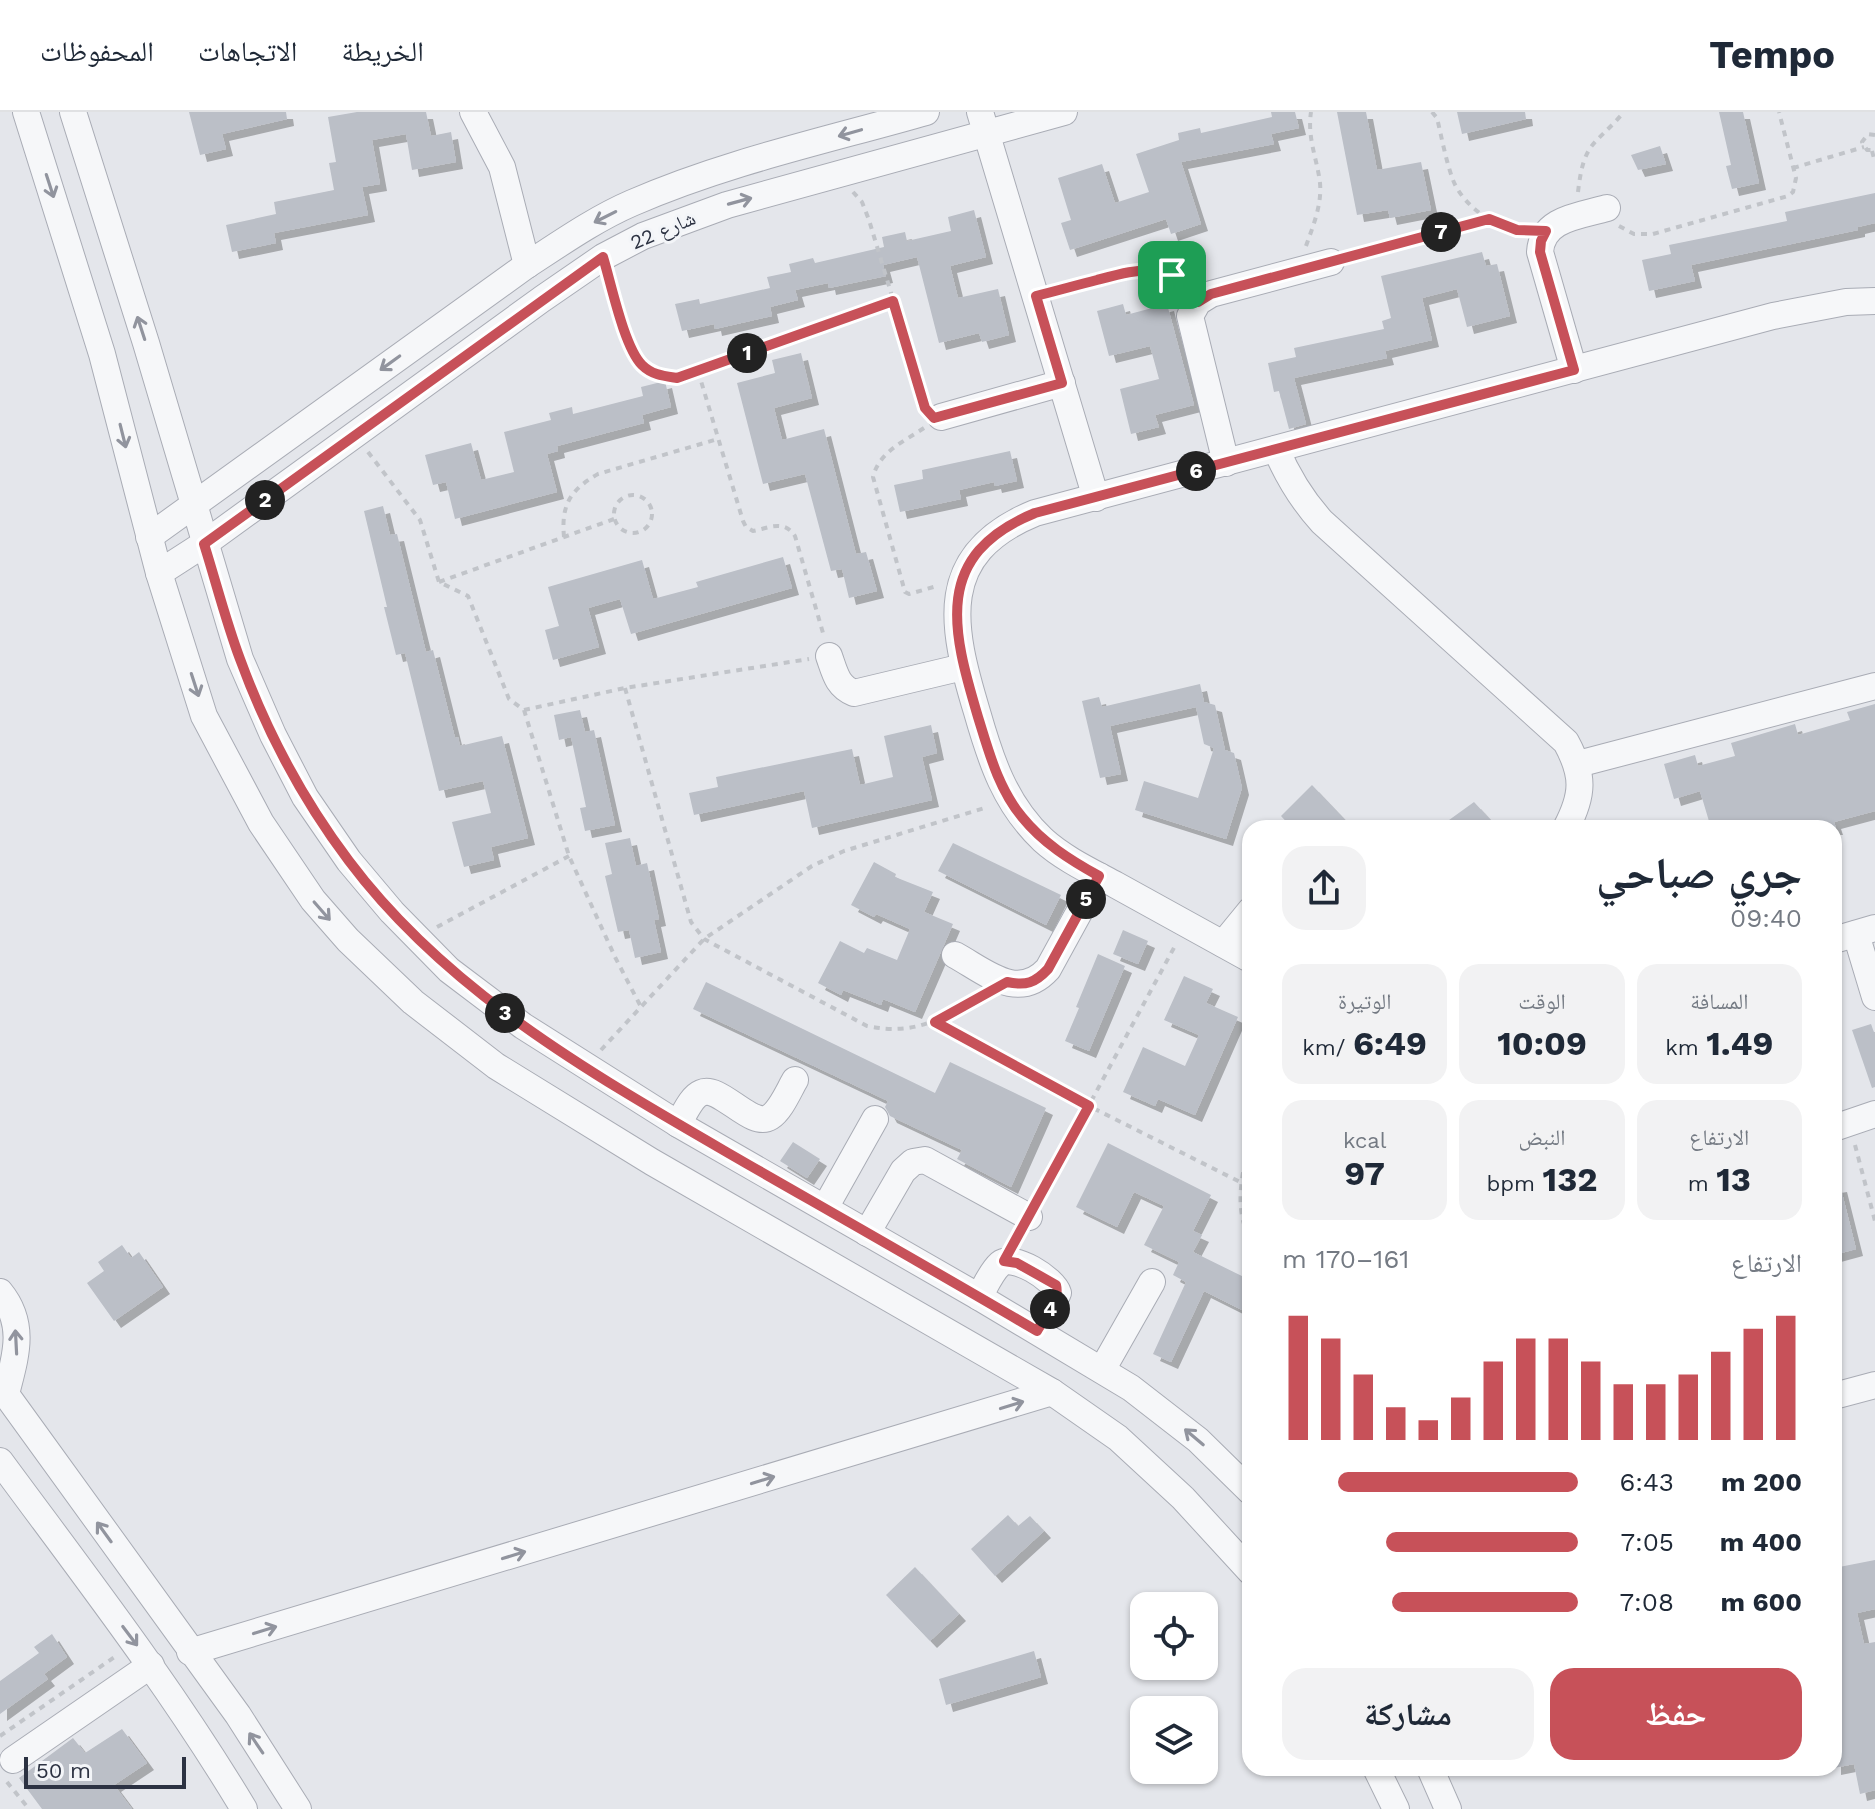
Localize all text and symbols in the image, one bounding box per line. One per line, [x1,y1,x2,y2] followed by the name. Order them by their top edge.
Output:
[1709,33,1835,77] text: Tempo
[40,35,154,68] text: المحفوظات
[198,35,297,68] text: الاتجاهات
[341,35,424,68] text: الخريطة
[838,126,864,141] one-way arrow
[43,174,58,199] one-way arrow
[727,193,753,208] one-way arrow
[627,206,699,255] street label: شارع 22
[593,209,617,225] one-way arrow
[1421,212,1461,252] pin: 7
[1434,219,1448,244] text: 7
[1138,241,1206,309] pin
[1150,253,1194,297] icon: arrive
[133,315,148,340] one-way arrow
[727,333,767,373] pin: 1
[742,340,752,365] text: 1
[380,355,402,372] one-way arrow
[117,422,132,448] one-way arrow
[1176,451,1216,491] pin: 6
[1189,458,1203,483] text: 6
[245,480,285,520] pin: 2
[258,487,272,512] text: 2
[188,672,203,698] one-way arrow
[1282,846,1366,930] button: share
[1596,847,1802,899] text: جري صباحي
[1066,879,1106,919] pin: 5
[1080,886,1092,911] text: 5
[313,900,331,920] one-way arrow
[1730,903,1802,933] text: 09:40
[1338,989,1391,1014] text: الوتيرة
[1518,989,1566,1014] text: الوقت
[1690,989,1749,1014] text: المسافة
[485,993,525,1033] pin: 3
[498,1000,512,1025] text: 3
[1353,1023,1427,1063] text: 6:49
[1497,1023,1587,1063] text: 10:09
[1706,1023,1773,1063] text: 1.49
[1302,1035,1353,1060] text: /km
[1665,1035,1706,1060] text: km
[1519,1125,1565,1150] text: النبض
[1689,1125,1749,1150] text: الارتفاع
[1343,1128,1386,1153] text: kcal
[1344,1153,1385,1193] text: 97
[1543,1159,1598,1199] text: 132
[1716,1159,1751,1199] text: 13
[1486,1171,1543,1196] text: bpm
[1688,1171,1716,1196] text: m
[1282,1244,1409,1274] text: 161–170 m
[1731,1248,1802,1278] text: الارتفاع
[1030,1289,1070,1329] pin: 4
[1043,1296,1057,1321] text: 4
[8,1329,23,1356] one-way arrow
[999,1396,1024,1411] one-way arrow
[1184,1428,1204,1446] one-way arrow
[1619,1467,1674,1497] text: 6:43
[1721,1467,1802,1497] text: 200 m
[750,1471,775,1486] one-way arrow
[96,1522,113,1543] one-way arrow
[1620,1527,1674,1557] text: 7:05
[1720,1527,1802,1557] text: 400 m
[500,1547,526,1562] one-way arrow
[1620,1587,1674,1617] text: 7:08
[1721,1587,1802,1617] text: 600 m
[1130,1592,1218,1784] map controls
[1130,1592,1218,1680] button: locate
[251,1622,277,1637] one-way arrow
[121,1625,138,1647] one-way arrow
[1282,1668,1534,1760] button: مشاركة
[1550,1668,1802,1760] button: حفظ
[1130,1696,1218,1784] button: layers
[248,1732,264,1755] one-way arrow
[24,1753,186,1789] scale bar
[36,1758,91,1783] text: 50 m

